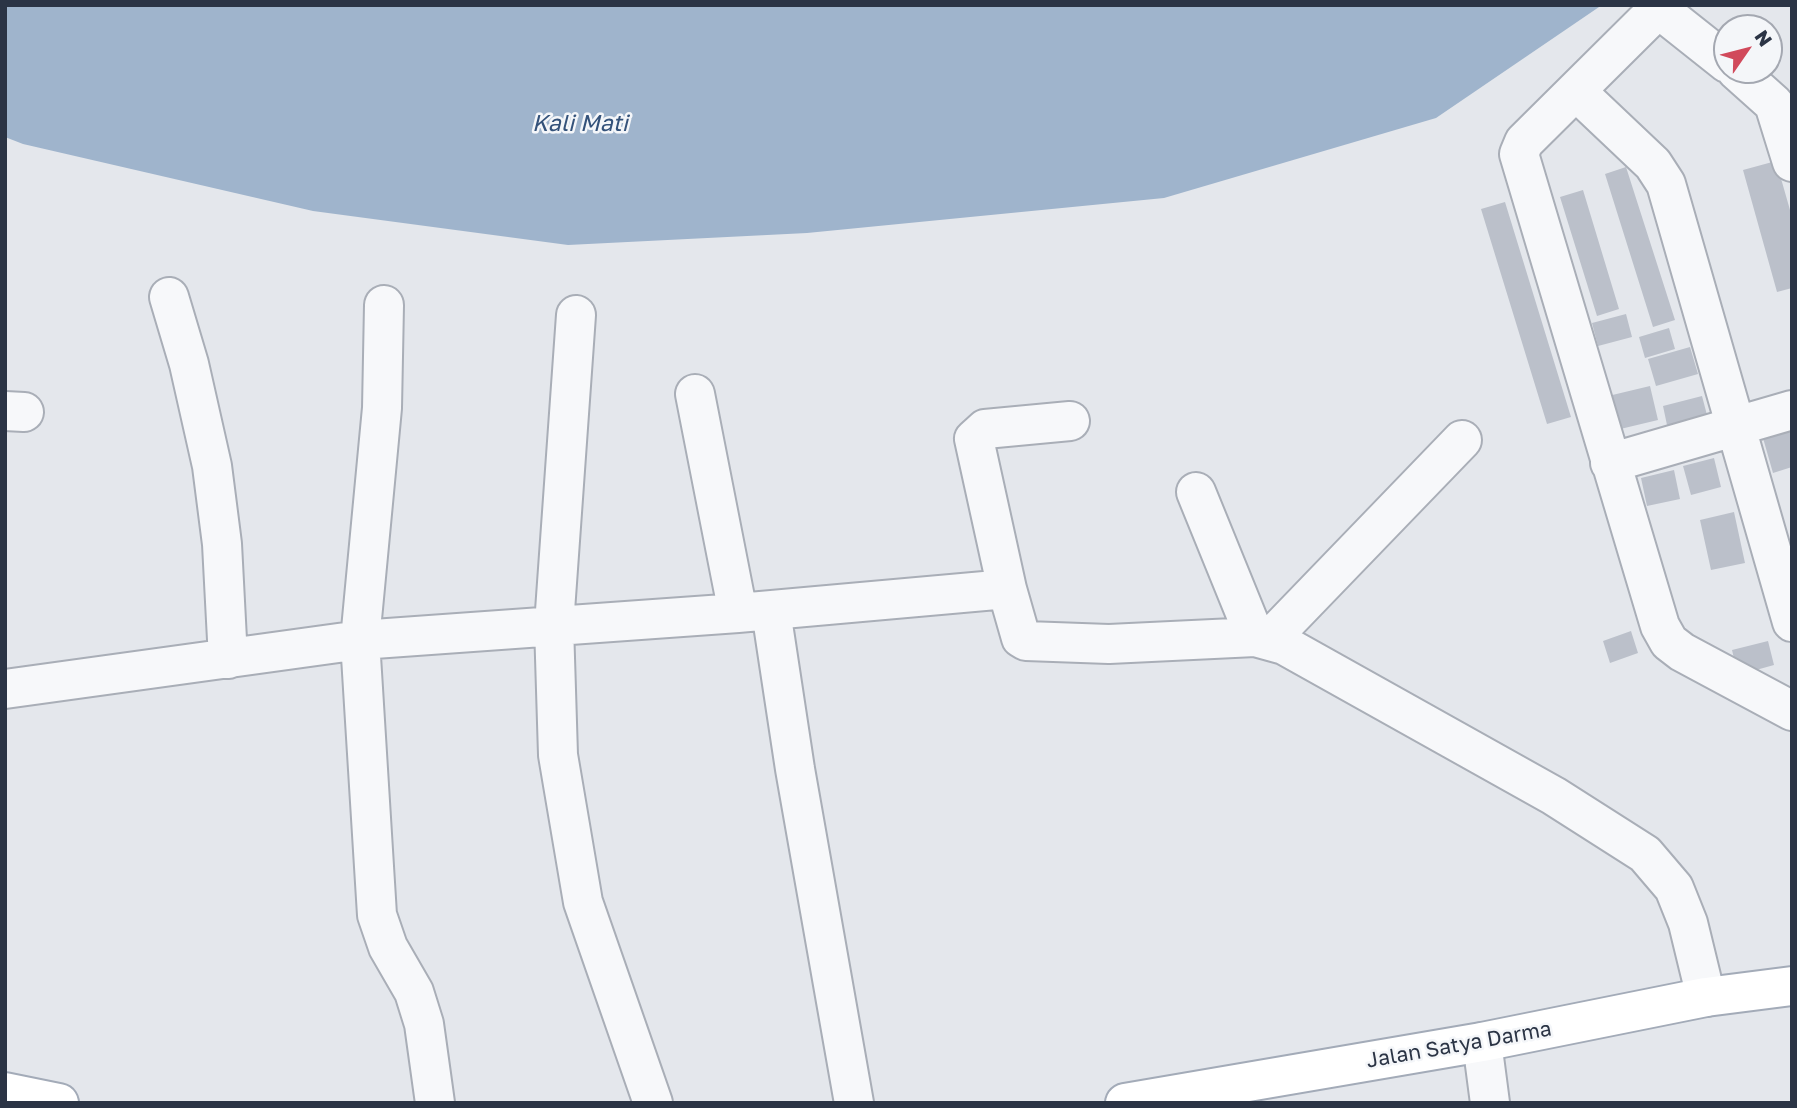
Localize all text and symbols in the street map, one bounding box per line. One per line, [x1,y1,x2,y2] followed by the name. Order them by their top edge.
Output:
[1713,14,1783,84] north arrow
[1750,25,1778,50] text: N
[532,110,628,138] water label: Kali Mati
[1364,1016,1554,1074] street label: Jalan Satya Darma

